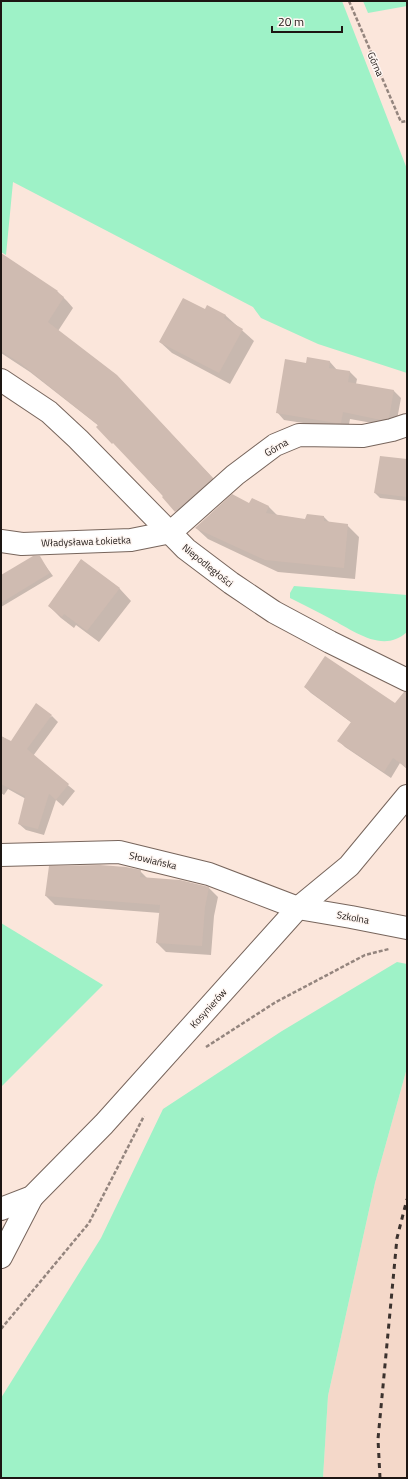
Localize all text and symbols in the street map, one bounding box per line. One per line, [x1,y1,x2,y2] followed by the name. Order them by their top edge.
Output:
[272,8,342,34] scale bar
[278,12,304,31] text: 20 m
[364,50,388,79] street label: Górna
[262,435,291,460] street label: Górna
[41,532,131,551] street label: Władysława Łokietka
[179,540,236,591] street label: Niepodległości
[128,848,178,873] street label: Słowiańska
[336,907,370,928] street label: Szkolna
[186,985,231,1032] street label: Kosynierów

